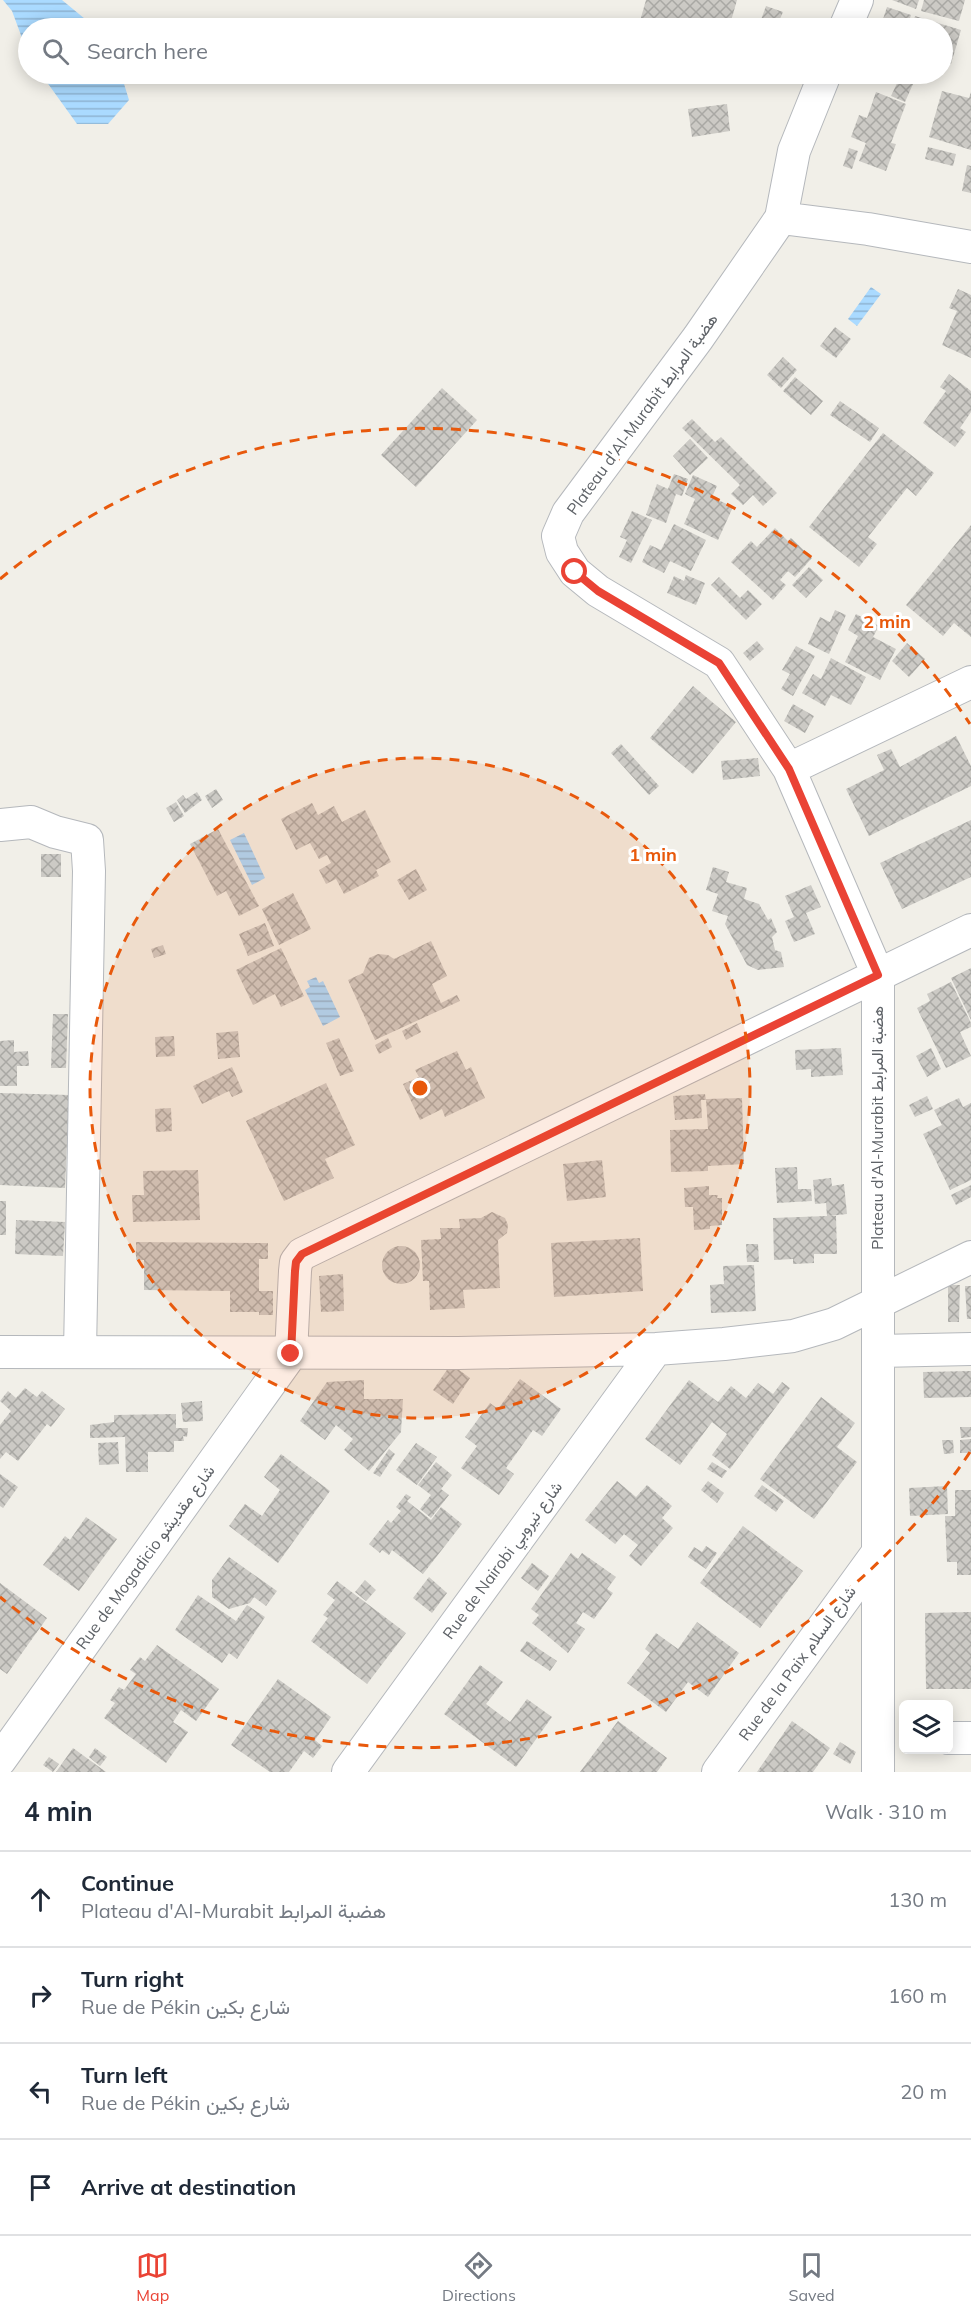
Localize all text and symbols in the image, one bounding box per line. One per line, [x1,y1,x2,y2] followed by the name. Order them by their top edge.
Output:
[18,18,953,84] search box
[39,35,72,68] icon: search
[87,37,208,65] text: Search here
[562,309,723,519] street label: Plateau d'Al-Murabit هضبة المرابط
[561,558,587,584] route start
[863,610,911,633] text: 2 min
[629,843,677,866] text: 1 min
[867,1006,888,1250] street label: Plateau d'Al-Murabit هضبة المرابط
[410,1078,430,1098] centre of rings
[277,1340,303,1366] route end
[71,1461,220,1654] street label: Rue de Mogadicio شارع مقديشو
[438,1477,569,1645] street label: Rue de Nairobi شارع نيروبي
[734,1582,862,1746] street label: Rue de la Paix شارع السلام
[899,1700,953,1754] map controls
[899,1700,953,1754] button: layers
[24,1795,93,1828] text: 4 min
[825,1799,947,1824] text: Walk · 310 m
[81,1869,174,1897] text: Continue
[24,1883,57,1916] icon: ahead
[888,1887,947,1912] text: 130 m
[81,1898,386,1923] text: Plateau d'Al-Murabit هضبة المرابط
[81,1965,184,1993] text: Turn right
[24,1979,57,2012] icon: right
[888,1983,947,2008] text: 160 m
[81,1994,290,2019] text: Rue de Pékin شارع بكين
[81,2061,168,2089] text: Turn left
[24,2075,57,2108] icon: left
[900,2079,947,2104] text: 20 m
[81,2090,290,2115] text: Rue de Pékin شارع بكين
[24,2171,57,2204] icon: arrive
[81,2173,296,2201] text: Arrive at destination
[136,2249,169,2305] tab: Map
[442,2249,516,2305] tab: Directions
[789,2249,835,2305] tab: Saved

